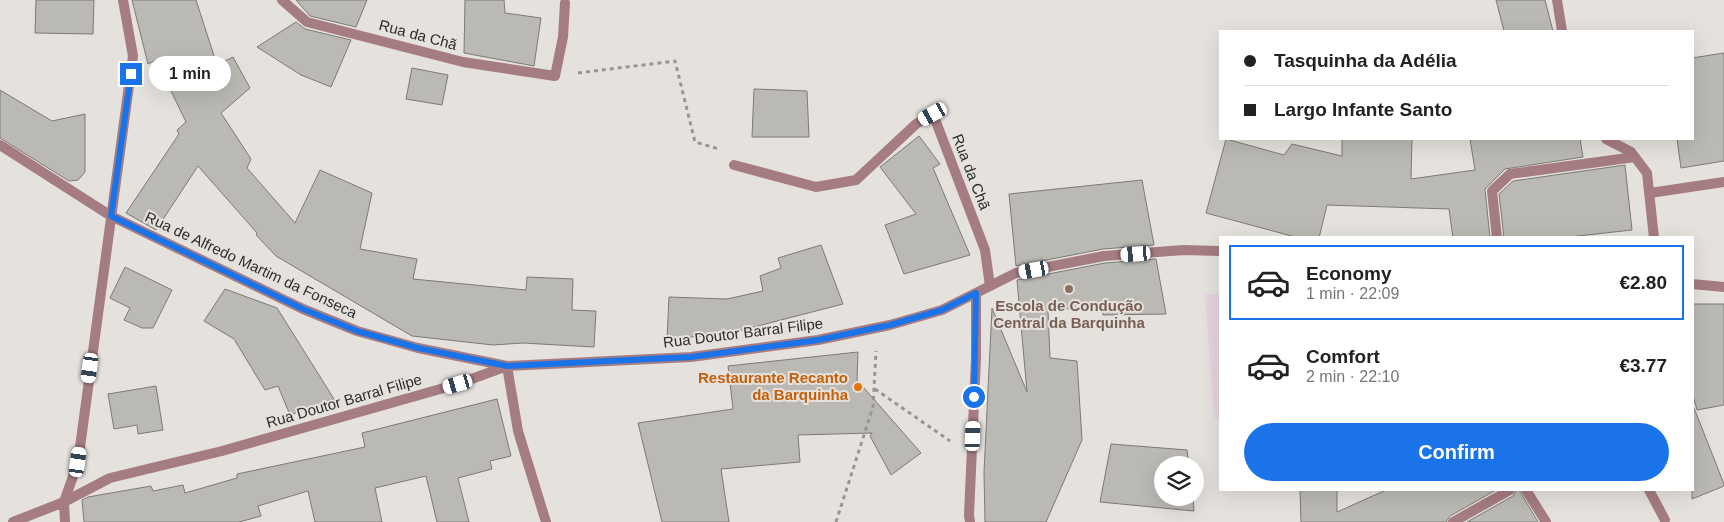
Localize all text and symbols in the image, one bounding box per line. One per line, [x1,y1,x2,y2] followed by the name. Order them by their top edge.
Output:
[377,16,460,53] street label: Rua da Chã
[1274,50,1457,71] text: Tasquinha da Adélia
[148,56,231,92] callout: 1 min
[120,63,142,85] route end
[169,65,211,82] text: 1 min
[1274,99,1452,120] text: Largo Infante Santo
[916,100,949,128] car
[949,131,994,213] street label: Rua da Chã
[143,208,360,322] street label: Rua de Alfredo Martim da Fonseca
[1120,245,1151,263] car
[1017,260,1050,280] car
[1246,260,1291,305] icon: car
[1306,263,1392,284] text: Economy
[1619,272,1667,293] text: €2.80
[1063,283,1075,295] marker: Escola de Condução Central da Barquinha
[1306,285,1399,302] text: 1 min · 22:09
[993,297,1145,331] place label: Escola de Condução Central da Barquinha
[662,314,824,351] street label: Rua Doutor Barral Filipe
[1246,343,1291,388] icon: car
[1306,346,1380,367] text: Comfort
[80,352,99,384] car
[1619,355,1667,376] text: €3.77
[1306,368,1399,385] text: 2 min · 22:10
[698,369,849,403] place label: Restaurante Recanto da Barquinha
[264,370,424,431] street label: Rua Doutor Barral Filipe
[441,373,474,395] car
[852,381,864,393] marker: Restaurante Recanto da Barquinha
[963,386,985,408] route start
[964,421,981,451] car
[1244,423,1669,481] button: Confirm
[68,446,87,478] car
[1154,456,1204,506] map controls
[1154,456,1204,506] button: layers

